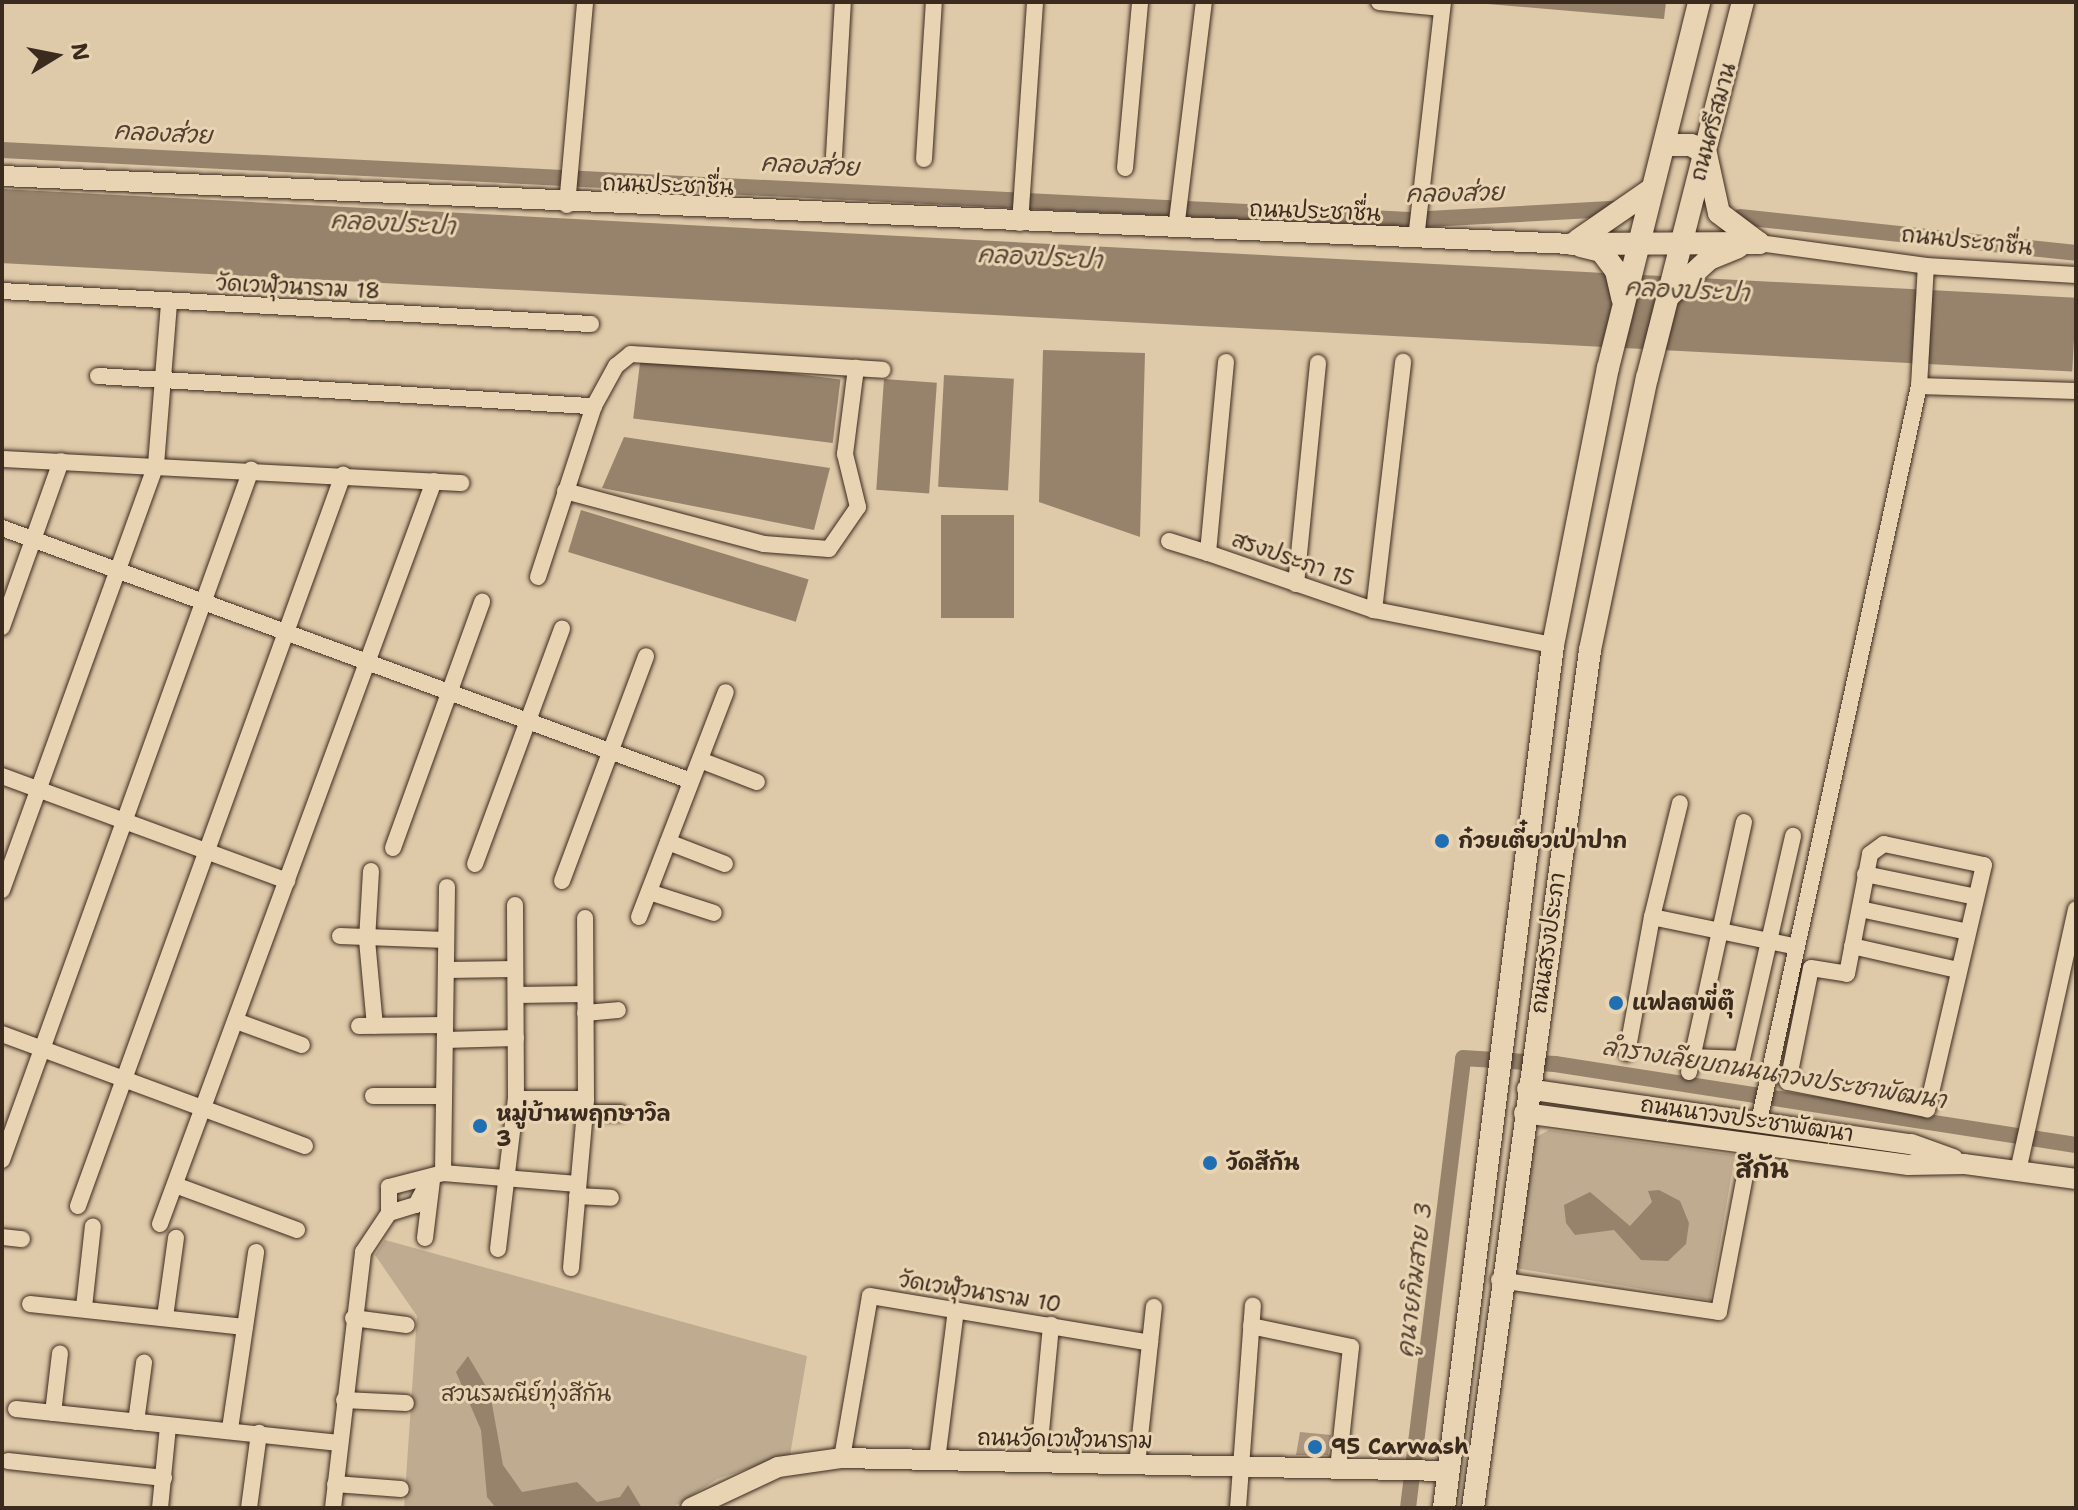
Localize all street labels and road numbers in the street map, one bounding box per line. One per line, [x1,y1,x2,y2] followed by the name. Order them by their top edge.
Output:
[1685,60,1741,184] street label: ถนนศรีสมาน
[602,170,734,200] street label: ถนนประชาชื่น
[1249,196,1381,226] street label: ถนนประชาชื่น
[1900,221,2034,261] street label: ถนนประชาชื่น
[215,270,381,304] street label: วัดเวฬุวนาราม 18
[1229,526,1357,592] street label: สรงประภา 15
[1525,871,1571,1015] street label: ถนนสรงประภา
[1639,1091,1855,1147] street label: ถนนนาวงประชาพัฒนา
[897,1266,1063,1318] street label: วัดเวฬุวนาราม 10
[977,1424,1153,1454] street label: ถนนวัดเวฬุวนาราม

